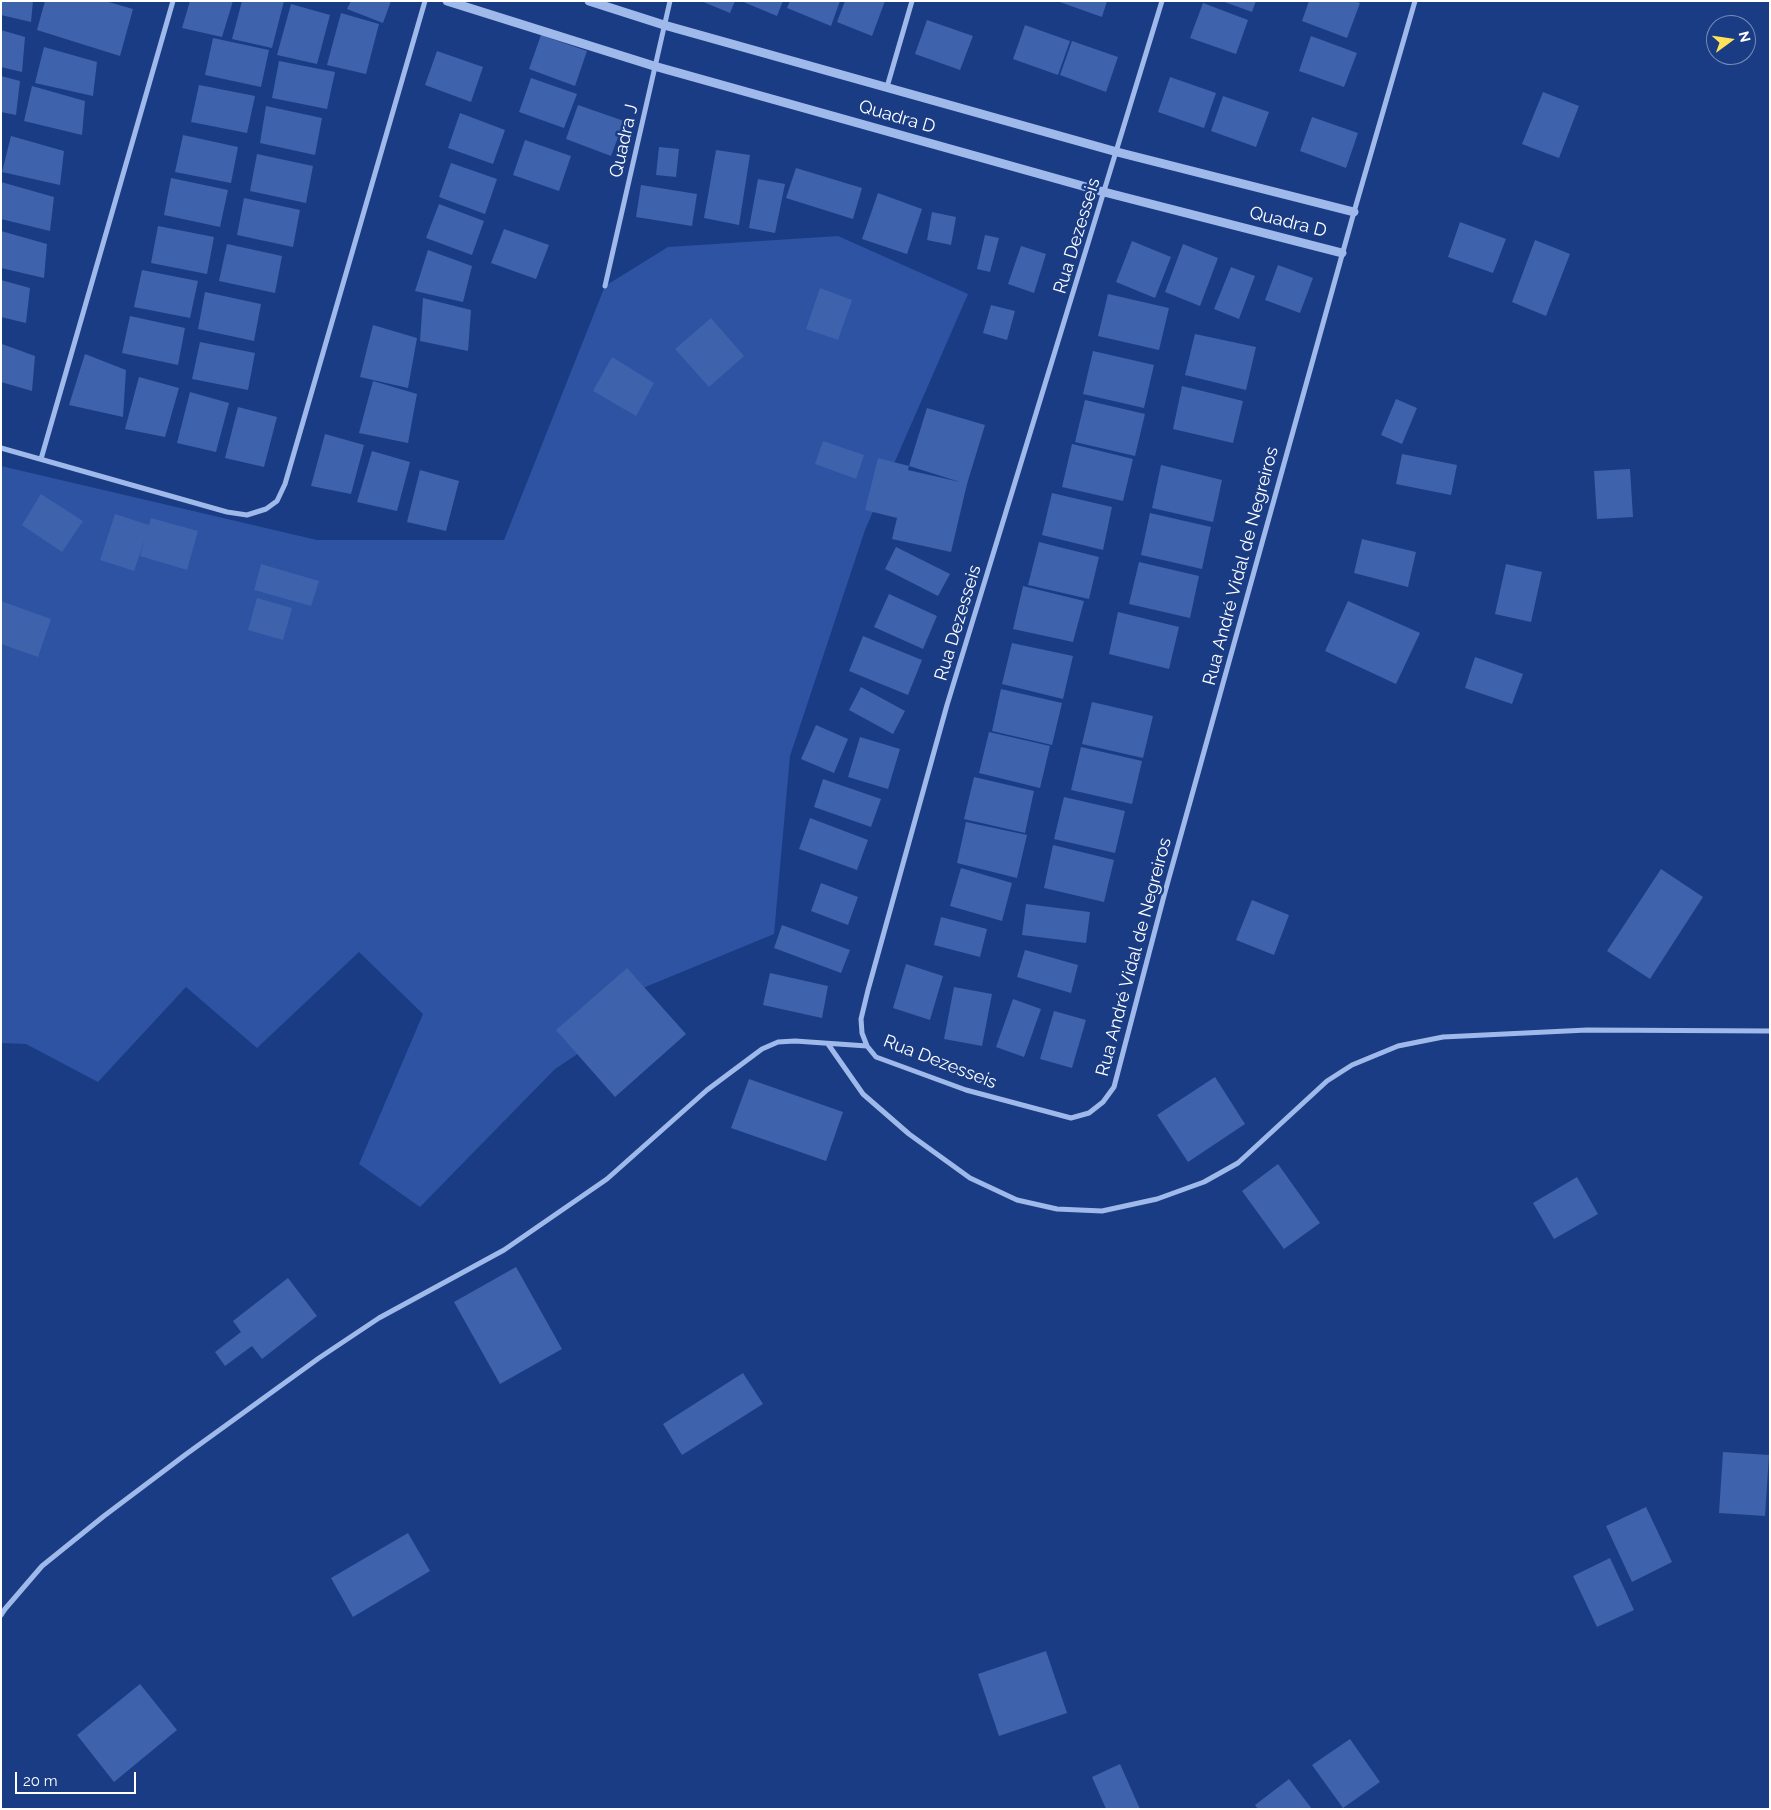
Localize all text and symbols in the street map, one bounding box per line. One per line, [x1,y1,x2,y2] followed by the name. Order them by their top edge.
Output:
[1706,15,1756,65] north arrow
[1736,29,1754,44] text: N
[856,96,938,138] street label: Quadra D
[605,102,643,180] street label: Quadra J
[1049,176,1105,296] street label: Rua Dezesseis
[1247,202,1329,242] street label: Quadra D
[1199,444,1283,688] street label: Rua André Vidal de Negreiros
[930,563,986,683] street label: Rua Dezesseis
[1092,835,1176,1079] street label: Rua André Vidal de Negreiros
[880,1030,1000,1094] street label: Rua Dezesseis
[18,1762,139,1794] scale bar
[23,1772,58,1790] text: 20 m

